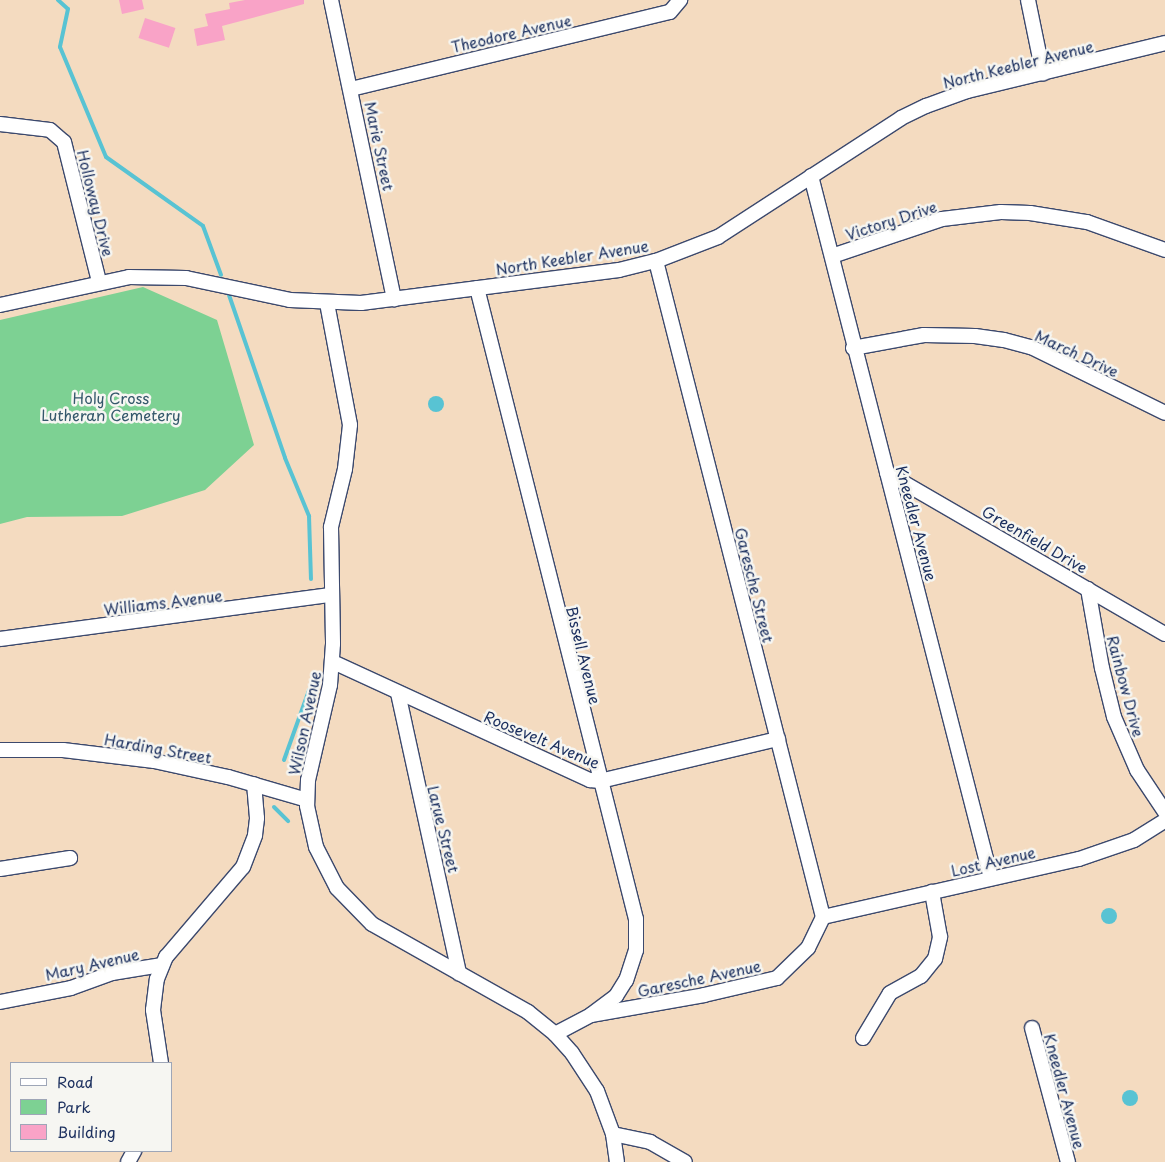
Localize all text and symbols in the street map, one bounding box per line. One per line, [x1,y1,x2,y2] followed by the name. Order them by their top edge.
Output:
[449,10,573,56] street label: Theodore Avenue
[940,36,1096,92] street label: North Keebler Avenue
[362,99,398,193] street label: Marie Street
[74,148,118,258] street label: Holloway Drive
[843,197,939,243] street label: Victory Drive
[493,236,651,278] street label: North Keebler Avenue
[1032,326,1122,380] street label: March Drive
[42,388,180,423] park label: Holy Cross Lutheran Cemetery
[893,463,941,583] street label: Kneedler Avenue
[979,501,1091,577] street label: Greenfield Drive
[732,526,778,644] street label: Garesche Street
[103,586,223,618] street label: Williams Avenue
[563,604,605,706] street label: Bissell Avenue
[1104,633,1148,739] street label: Rainbow Drive
[284,670,324,776] street label: Wilson Avenue
[481,707,603,771] street label: Roosevelt Avenue
[103,730,213,766] street label: Harding Street
[424,783,464,875] street label: Larue Street
[949,843,1037,879] street label: Lost Avenue
[44,945,140,983] street label: Mary Avenue
[636,956,762,1000] street label: Garesche Avenue
[1041,1031,1089,1151] street label: Kneedler Avenue
[10,1062,172,1152] legend
[57,1070,93,1093] text: Road
[57,1095,91,1118] text: Park
[57,1120,116,1143] text: Building

